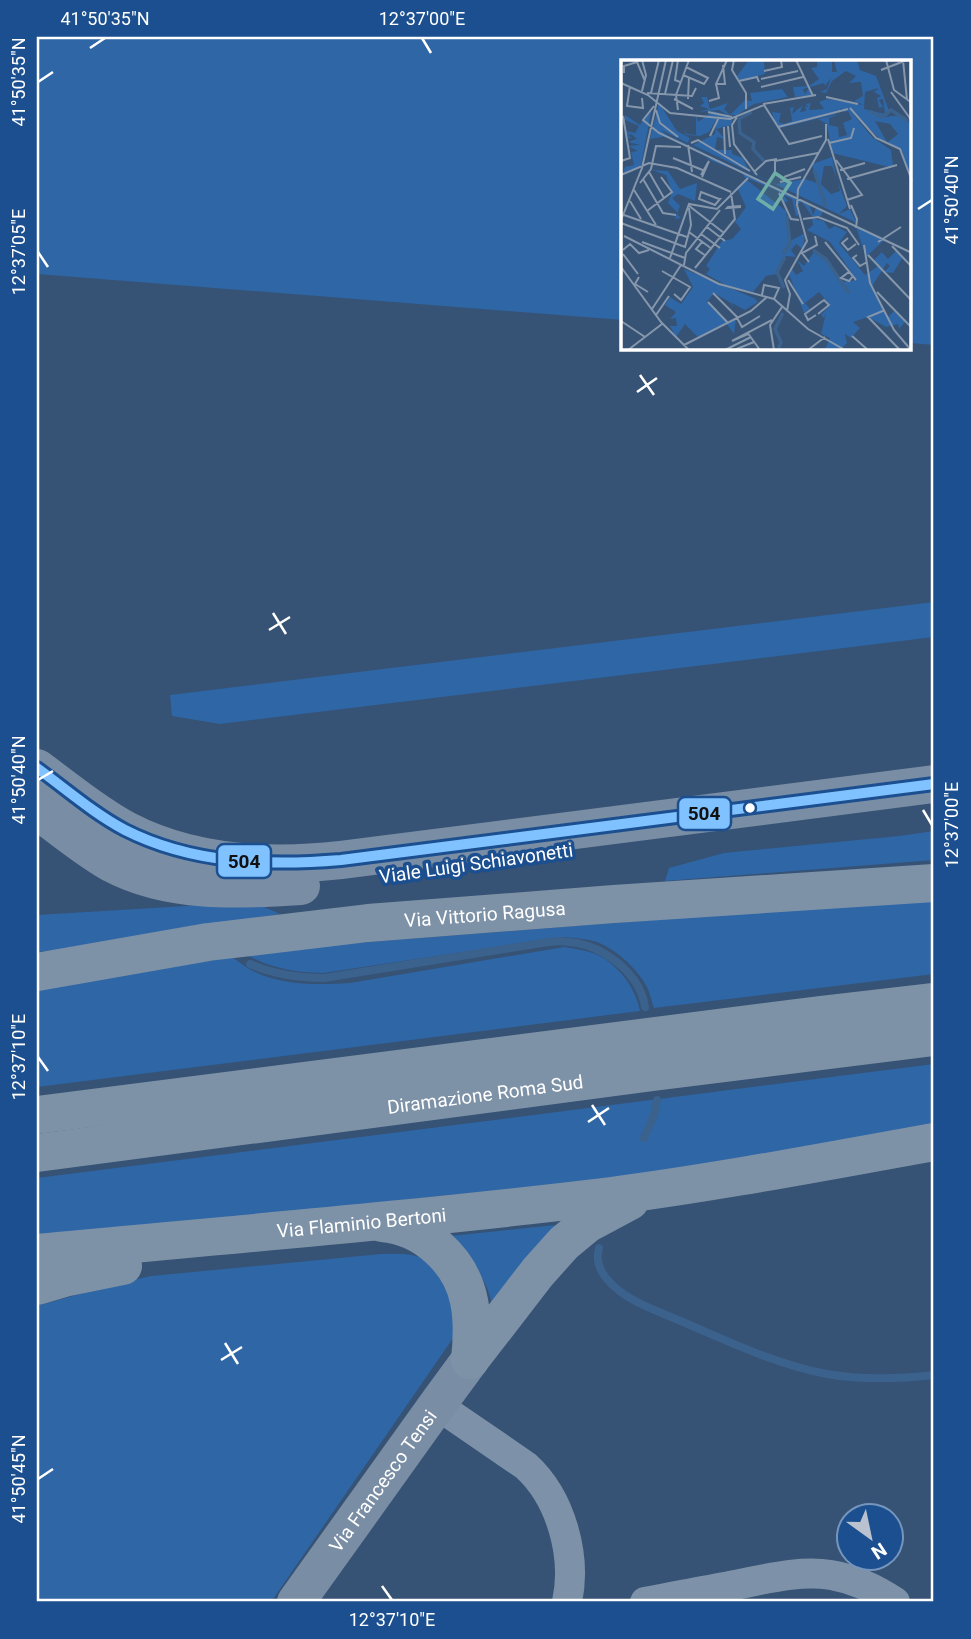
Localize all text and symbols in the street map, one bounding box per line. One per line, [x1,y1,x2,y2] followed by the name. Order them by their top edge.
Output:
[60,8,150,29] text: 41°50'35"N
[379,8,465,29] text: 12°37'00"E
[8,37,29,127] text: 41°50'35"N
[621,60,912,350] inset map
[941,155,962,245] text: 41°50'40"N
[8,209,29,295] text: 12°37'05"E
[8,735,29,825] text: 41°50'40"N
[941,782,962,868] text: 12°37'00"E
[678,797,731,830] line badge: 504
[743,801,757,815] unlabelled marker
[688,802,720,825] text: 504
[378,839,574,888] street label: Viale Luigi Schiavonetti
[217,844,271,878] line badge: 504
[228,850,260,873] text: 504
[403,897,566,932] street label: Via Vittorio Ragusa
[8,1014,29,1100] text: 12°37'10"E
[386,1070,585,1119] street label: Diramazione Roma Sud
[276,1203,447,1243] street label: Via Flaminio Bertoni
[324,1406,442,1557] street label: Via Francesco Tensi
[8,1434,29,1524] text: 41°50'45"N
[834,1502,904,1572] north arrow
[867,1538,891,1564] text: N
[349,1609,435,1630] text: 12°37'10"E

